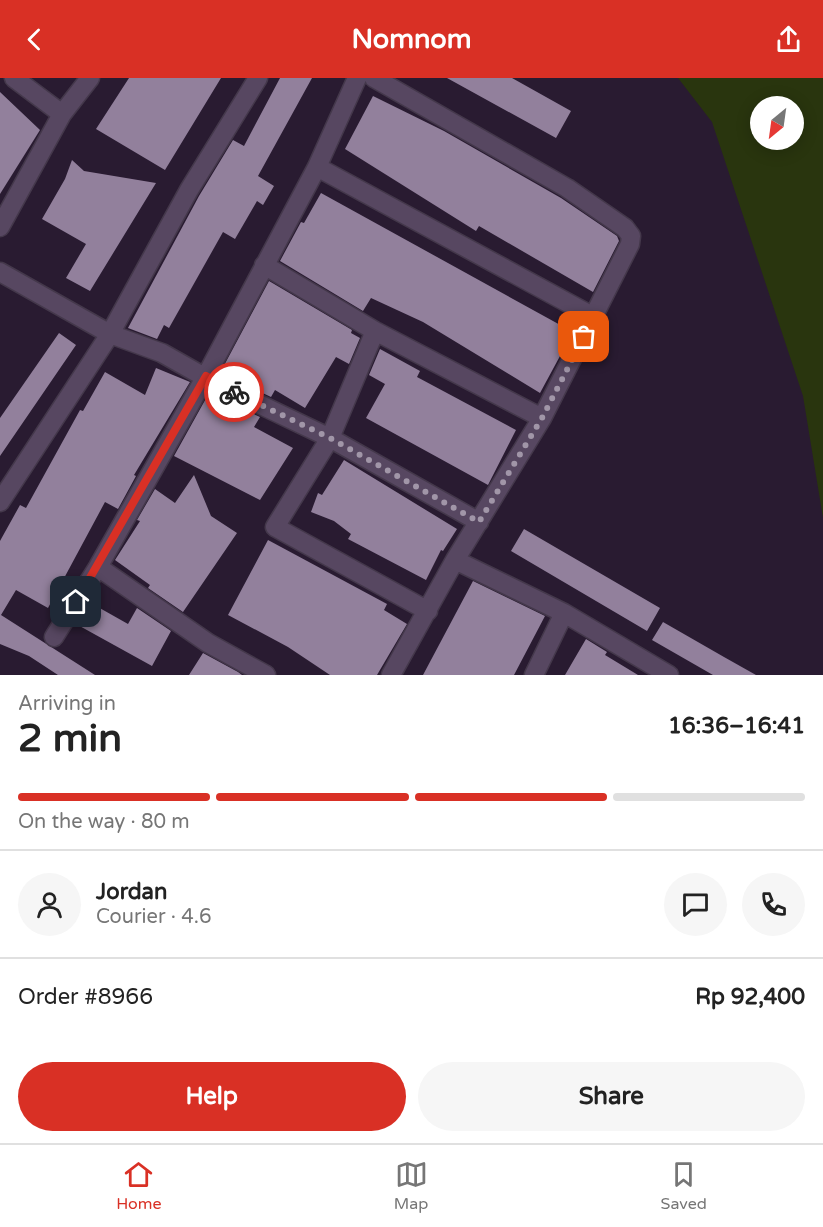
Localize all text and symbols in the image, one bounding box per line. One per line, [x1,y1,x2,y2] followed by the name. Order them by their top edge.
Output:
[18,23,51,56] icon: back
[351,23,472,56] text: Nomnom
[772,23,805,56] icon: share
[750,96,804,150] north arrow
[750,96,804,150] map controls
[558,311,609,362] pin
[567,320,600,353] icon: bag
[204,362,264,422] courier
[218,376,251,409] icon: bike
[50,576,101,627] pin
[59,585,92,618] icon: home
[18,692,116,716] text: Arriving in
[668,713,805,739] text: 16:36–16:41
[18,715,122,762] text: 2 min
[18,810,190,834] text: On the way · 80 m
[18,873,81,936] button: person
[664,873,727,936] button: chat
[742,873,805,936] button: phone
[96,879,167,905] text: Jordan
[96,905,211,929] text: Courier · 4.6
[18,984,153,1010] text: Order #8966
[695,984,805,1010] text: Rp 92,400
[18,1062,406,1131] button: Help
[418,1062,805,1131] button: Share
[116,1158,161,1214] tab: Home
[394,1158,428,1214] tab: Map
[661,1158,707,1214] tab: Saved

